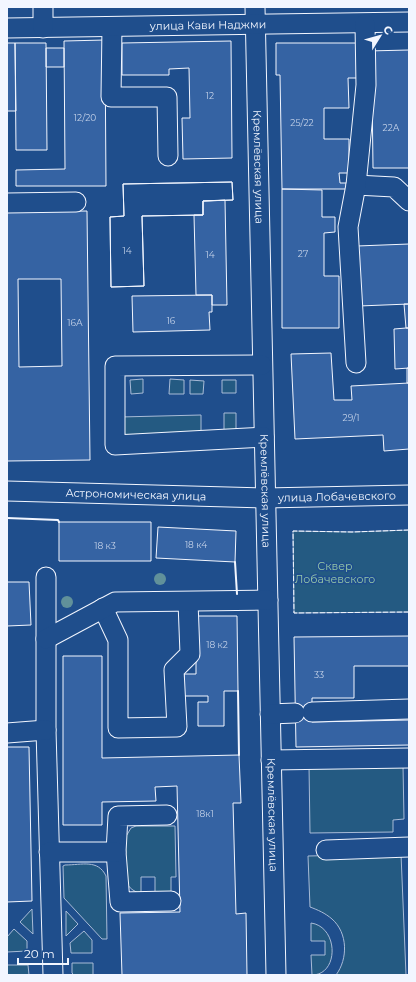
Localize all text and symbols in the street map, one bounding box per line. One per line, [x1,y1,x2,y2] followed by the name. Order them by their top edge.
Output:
[360,16,400,56] north arrow
[149,17,266,33] street label: улица Кави Наджми
[380,23,396,37] text: С
[206,90,214,101] house number: 12
[250,110,267,224] street label: Кремлёвская улица
[74,112,96,123] house number: 12/20
[290,117,314,128] house number: 25/22
[383,122,400,133] house number: 22А
[122,245,132,256] house number: 14
[298,248,308,259] house number: 27
[205,249,215,260] house number: 14
[167,315,176,326] house number: 16
[67,317,83,328] house number: 16А
[343,412,359,423] house number: 29/1
[257,434,274,548] street label: Кремлёвская улица
[65,486,207,503] street label: Астрономическая улица
[277,488,396,505] street label: улица Лобачевского
[185,539,207,550] house number: 18 к4
[94,540,116,551] house number: 18 к3
[295,559,375,586] park label: Сквер Лобачевского
[206,639,228,650] house number: 18 к2
[314,669,324,680] house number: 33
[264,758,281,872] street label: Кремлёвская улица
[196,808,214,819] house number: 18к1
[18,940,68,966] scale bar
[24,946,55,961] text: 20 m

